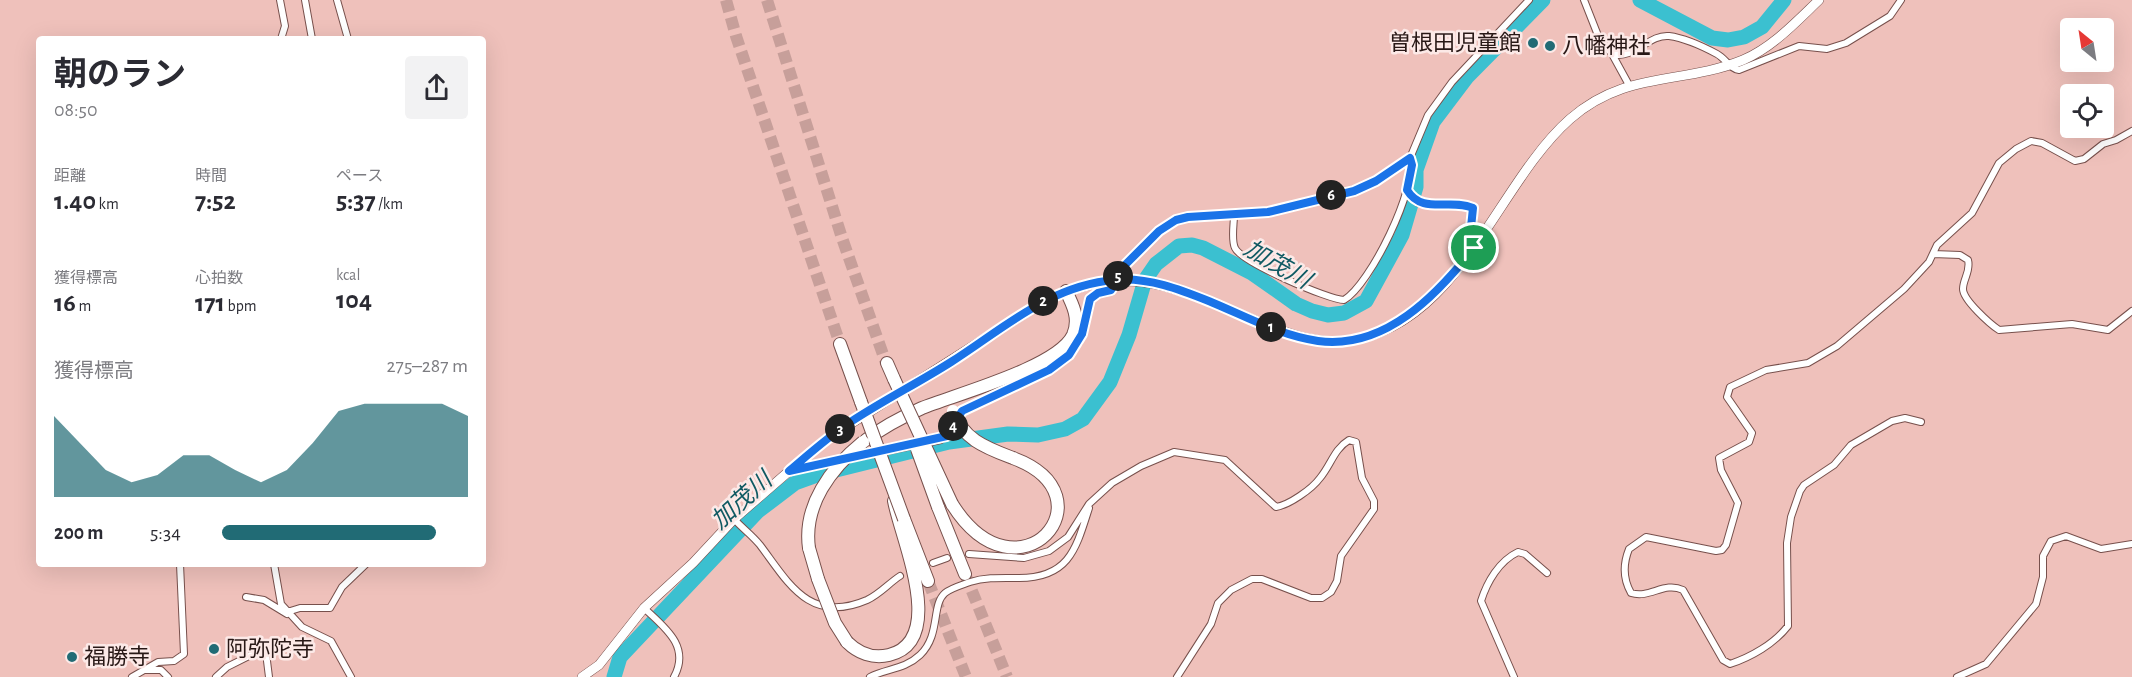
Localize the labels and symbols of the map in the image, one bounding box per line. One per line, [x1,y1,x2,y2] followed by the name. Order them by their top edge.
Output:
[2060,18,2114,72] north arrow
[1389,31,1521,54] place label: 曽根田児童館
[1562,34,1650,57] place label: 八幡神社
[1526,36,1540,50] marker: 曽根田児童館
[1543,39,1557,53] marker: 八幡神社
[1316,180,1346,210] pin: 6
[1448,222,1499,273] pin
[1240,235,1318,295] water label: 加茂川
[1103,261,1133,291] pin: 5
[1028,286,1058,316] pin: 2
[1256,312,1286,342] pin: 1
[938,411,968,441] pin: 4
[825,414,855,444] pin: 3
[706,464,779,534] water label: 加茂川
[226,637,314,660] place label: 阿弥陀寺
[207,642,221,656] marker: 阿弥陀寺
[84,645,150,668] place label: 福勝寺
[65,650,79,664] marker: 福勝寺

